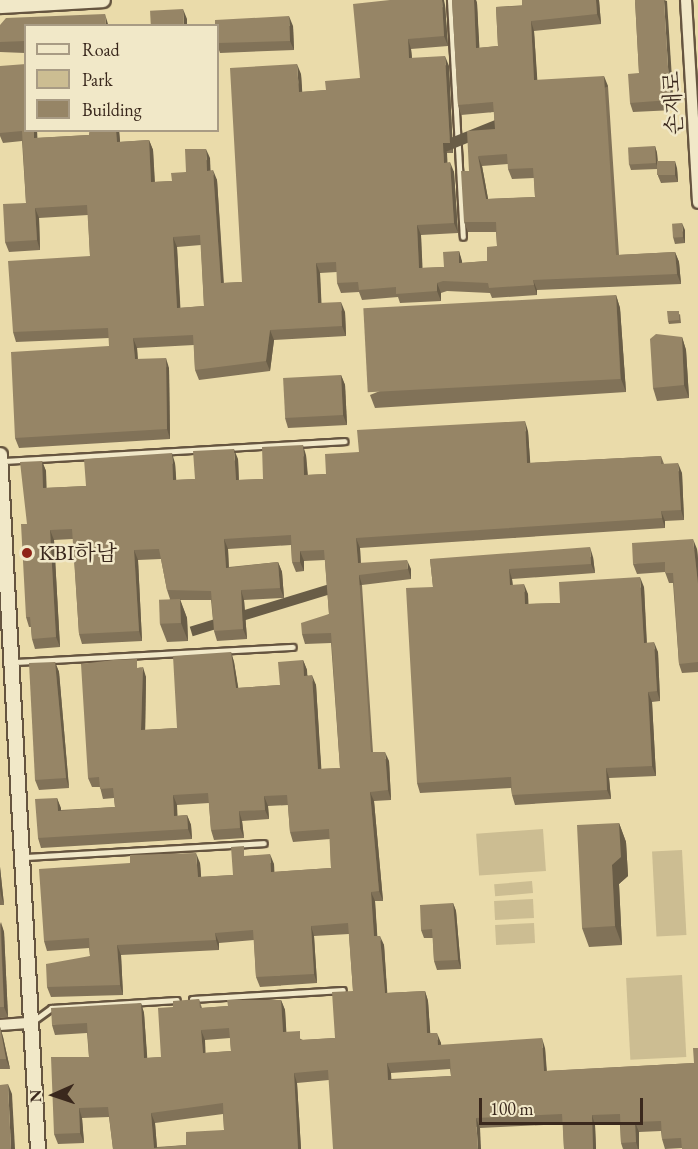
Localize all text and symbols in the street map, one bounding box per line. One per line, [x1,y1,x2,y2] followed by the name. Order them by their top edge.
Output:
[24,24,219,132] legend
[82,38,120,61] text: Road
[82,68,113,91] text: Park
[658,70,688,136] street label: 손재로
[82,98,142,121] text: Building
[39,540,117,566] place label: KBI하남
[20,546,34,560] marker: KBI하남
[24,1065,84,1125] north arrow
[482,1086,646,1124] scale bar
[25,1089,46,1103] text: N
[490,1097,534,1120] text: 100 m

